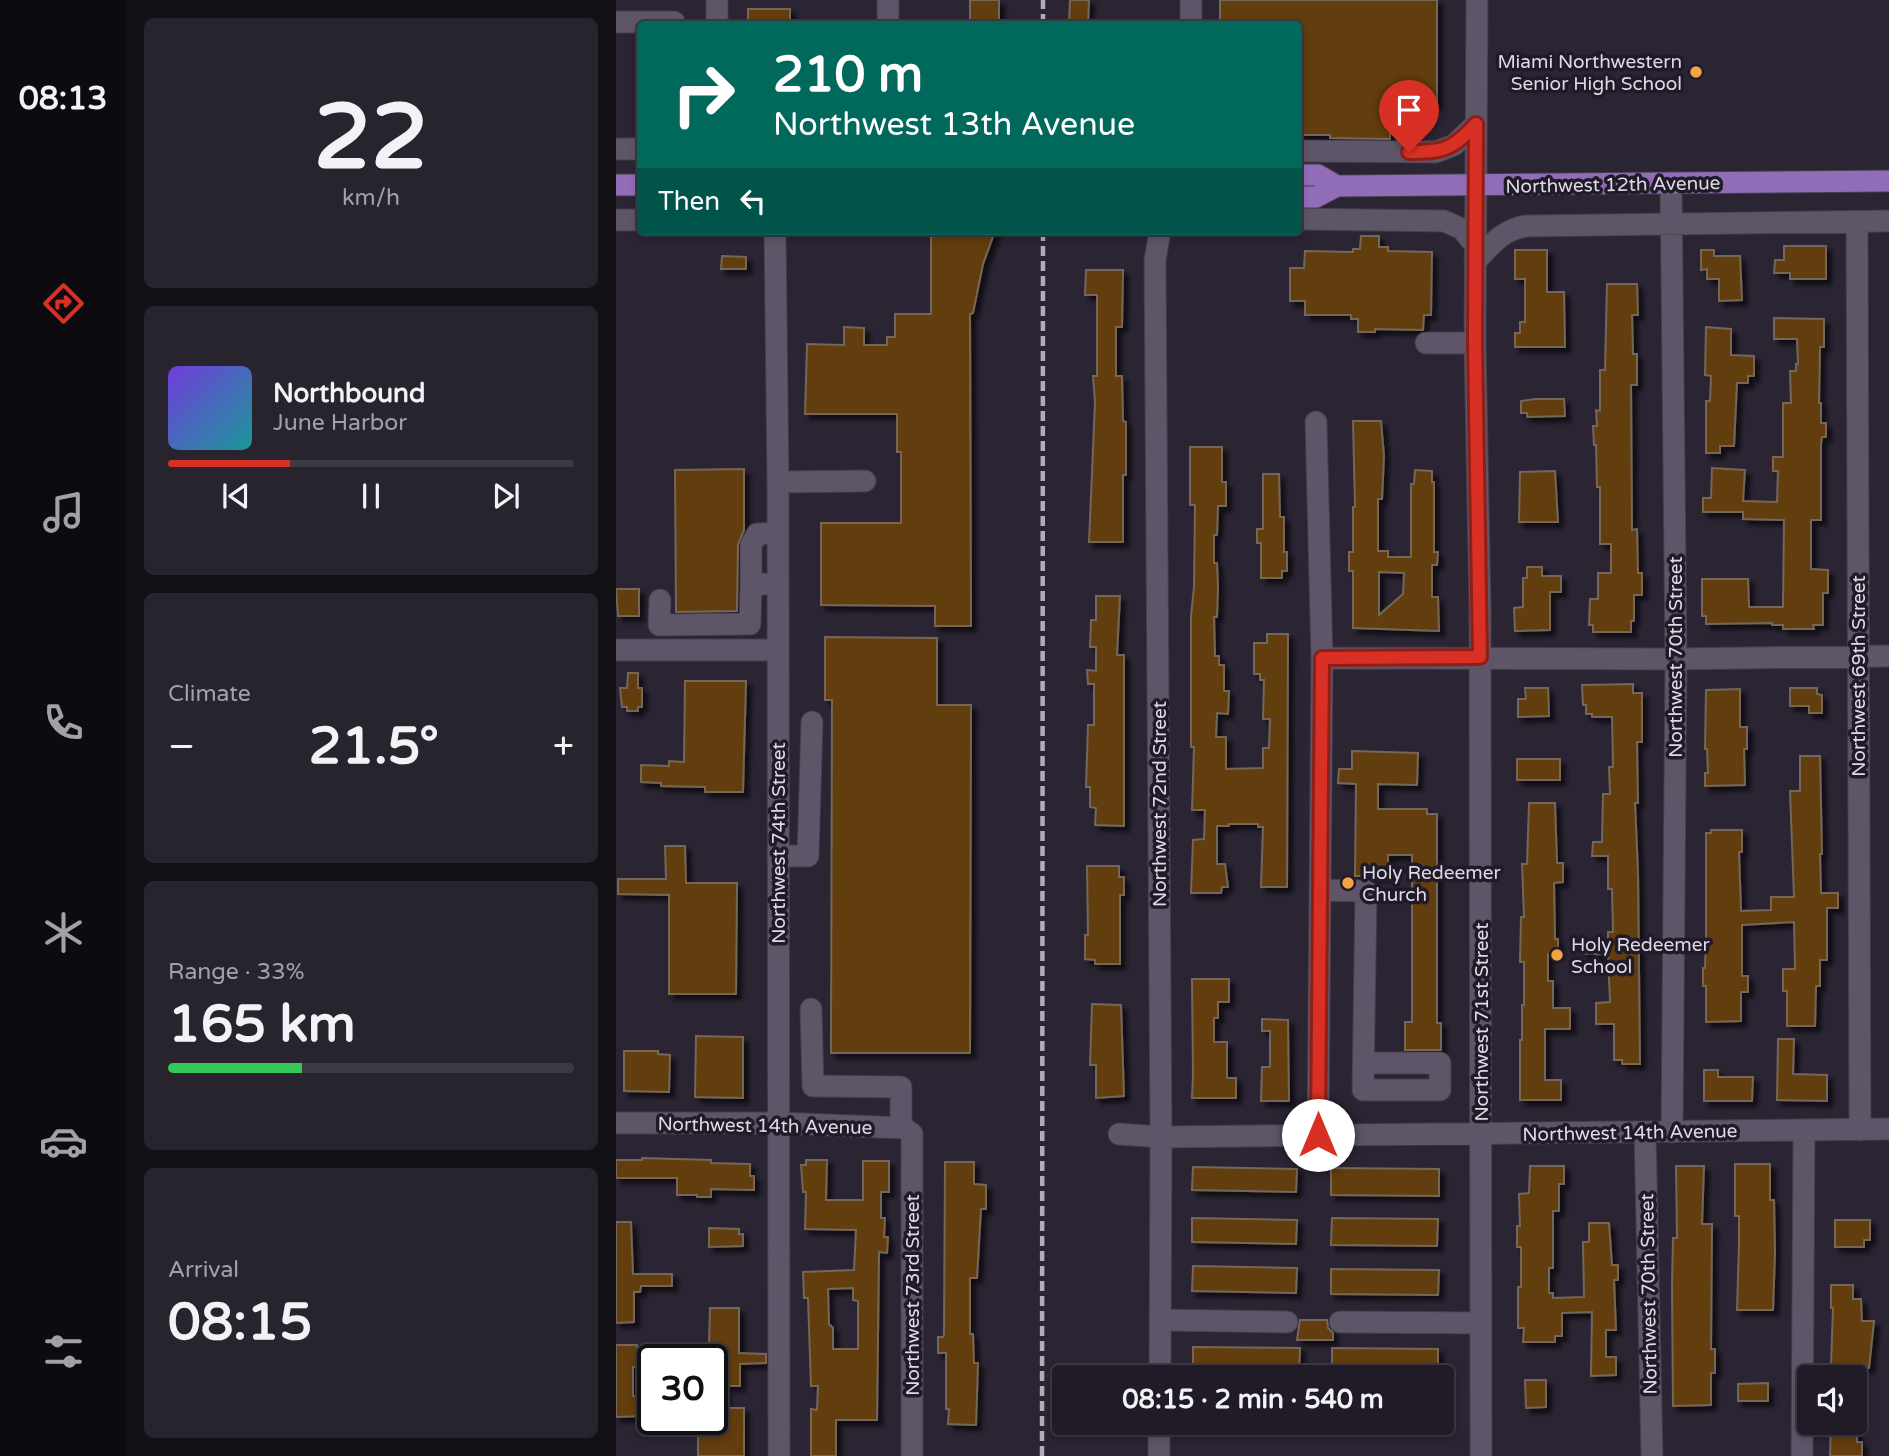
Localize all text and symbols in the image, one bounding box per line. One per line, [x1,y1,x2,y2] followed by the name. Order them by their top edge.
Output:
[773,46,923,105] text: 210 m
[658,49,749,140] icon: right
[1497,51,1682,95] place label: Miami Northwestern Senior High School
[1688,64,1704,80] marker: Miami Northwestern Senior High School
[19,80,107,118] text: 08:13
[1379,80,1439,152] pin
[314,83,428,193] text: 22
[1390,91,1428,129] icon: arrive
[773,106,1135,144] text: Northwest 13th Avenue
[1505,172,1721,198] street label: Northwest 12th Avenue
[734,182,772,220] icon: left
[342,184,400,212] text: km/h
[658,186,720,217] text: Then
[39,279,88,328] icon: directions
[273,378,425,409] text: Northbound
[273,409,407,437] text: June Harbor
[217,477,255,515] icon: previous
[352,477,390,515] icon: pause
[487,477,525,515] icon: next
[39,488,88,537] icon: music
[1665,556,1687,758] street label: Northwest 70th Street
[1848,575,1870,777] street label: Northwest 69th Street
[168,680,251,708] text: Climate
[39,698,88,747] icon: phone
[1149,701,1171,907] street label: Northwest 72nd Street
[309,715,439,778] text: 21.5°
[168,724,195,770] text: −
[553,724,574,770] text: +
[768,742,790,944] street label: Northwest 74th Street
[1362,862,1501,906] place label: Holy Redeemer Church
[1340,875,1356,891] marker: Holy Redeemer Church
[39,908,88,957] icon: climate
[1471,923,1493,1121] street label: Northwest 71st Street
[1571,934,1710,978] place label: Holy Redeemer School
[1549,947,1565,963] marker: Holy Redeemer School
[168,958,304,986] text: Range · 33%
[168,993,356,1056] text: 165 km
[1281,1098,1355,1172] position arrow
[657,1113,873,1139] street label: Northwest 14th Avenue
[39,1117,88,1166] icon: car
[1522,1120,1738,1146] street label: Northwest 14th Avenue
[1636,1193,1662,1395] street label: Northwest 70th Street
[902,1194,924,1396] street label: Northwest 73rd Street
[168,1256,239,1284] text: Arrival
[168,1291,312,1354] text: 08:15
[39,1327,88,1376] icon: filters
[637,1344,728,1435] speed limit sign: 30
[1797,1365,1867,1435] map controls
[1797,1365,1867,1435] button: sound
[1122,1384,1384,1415] text: 08:15 · 2 min · 540 m

